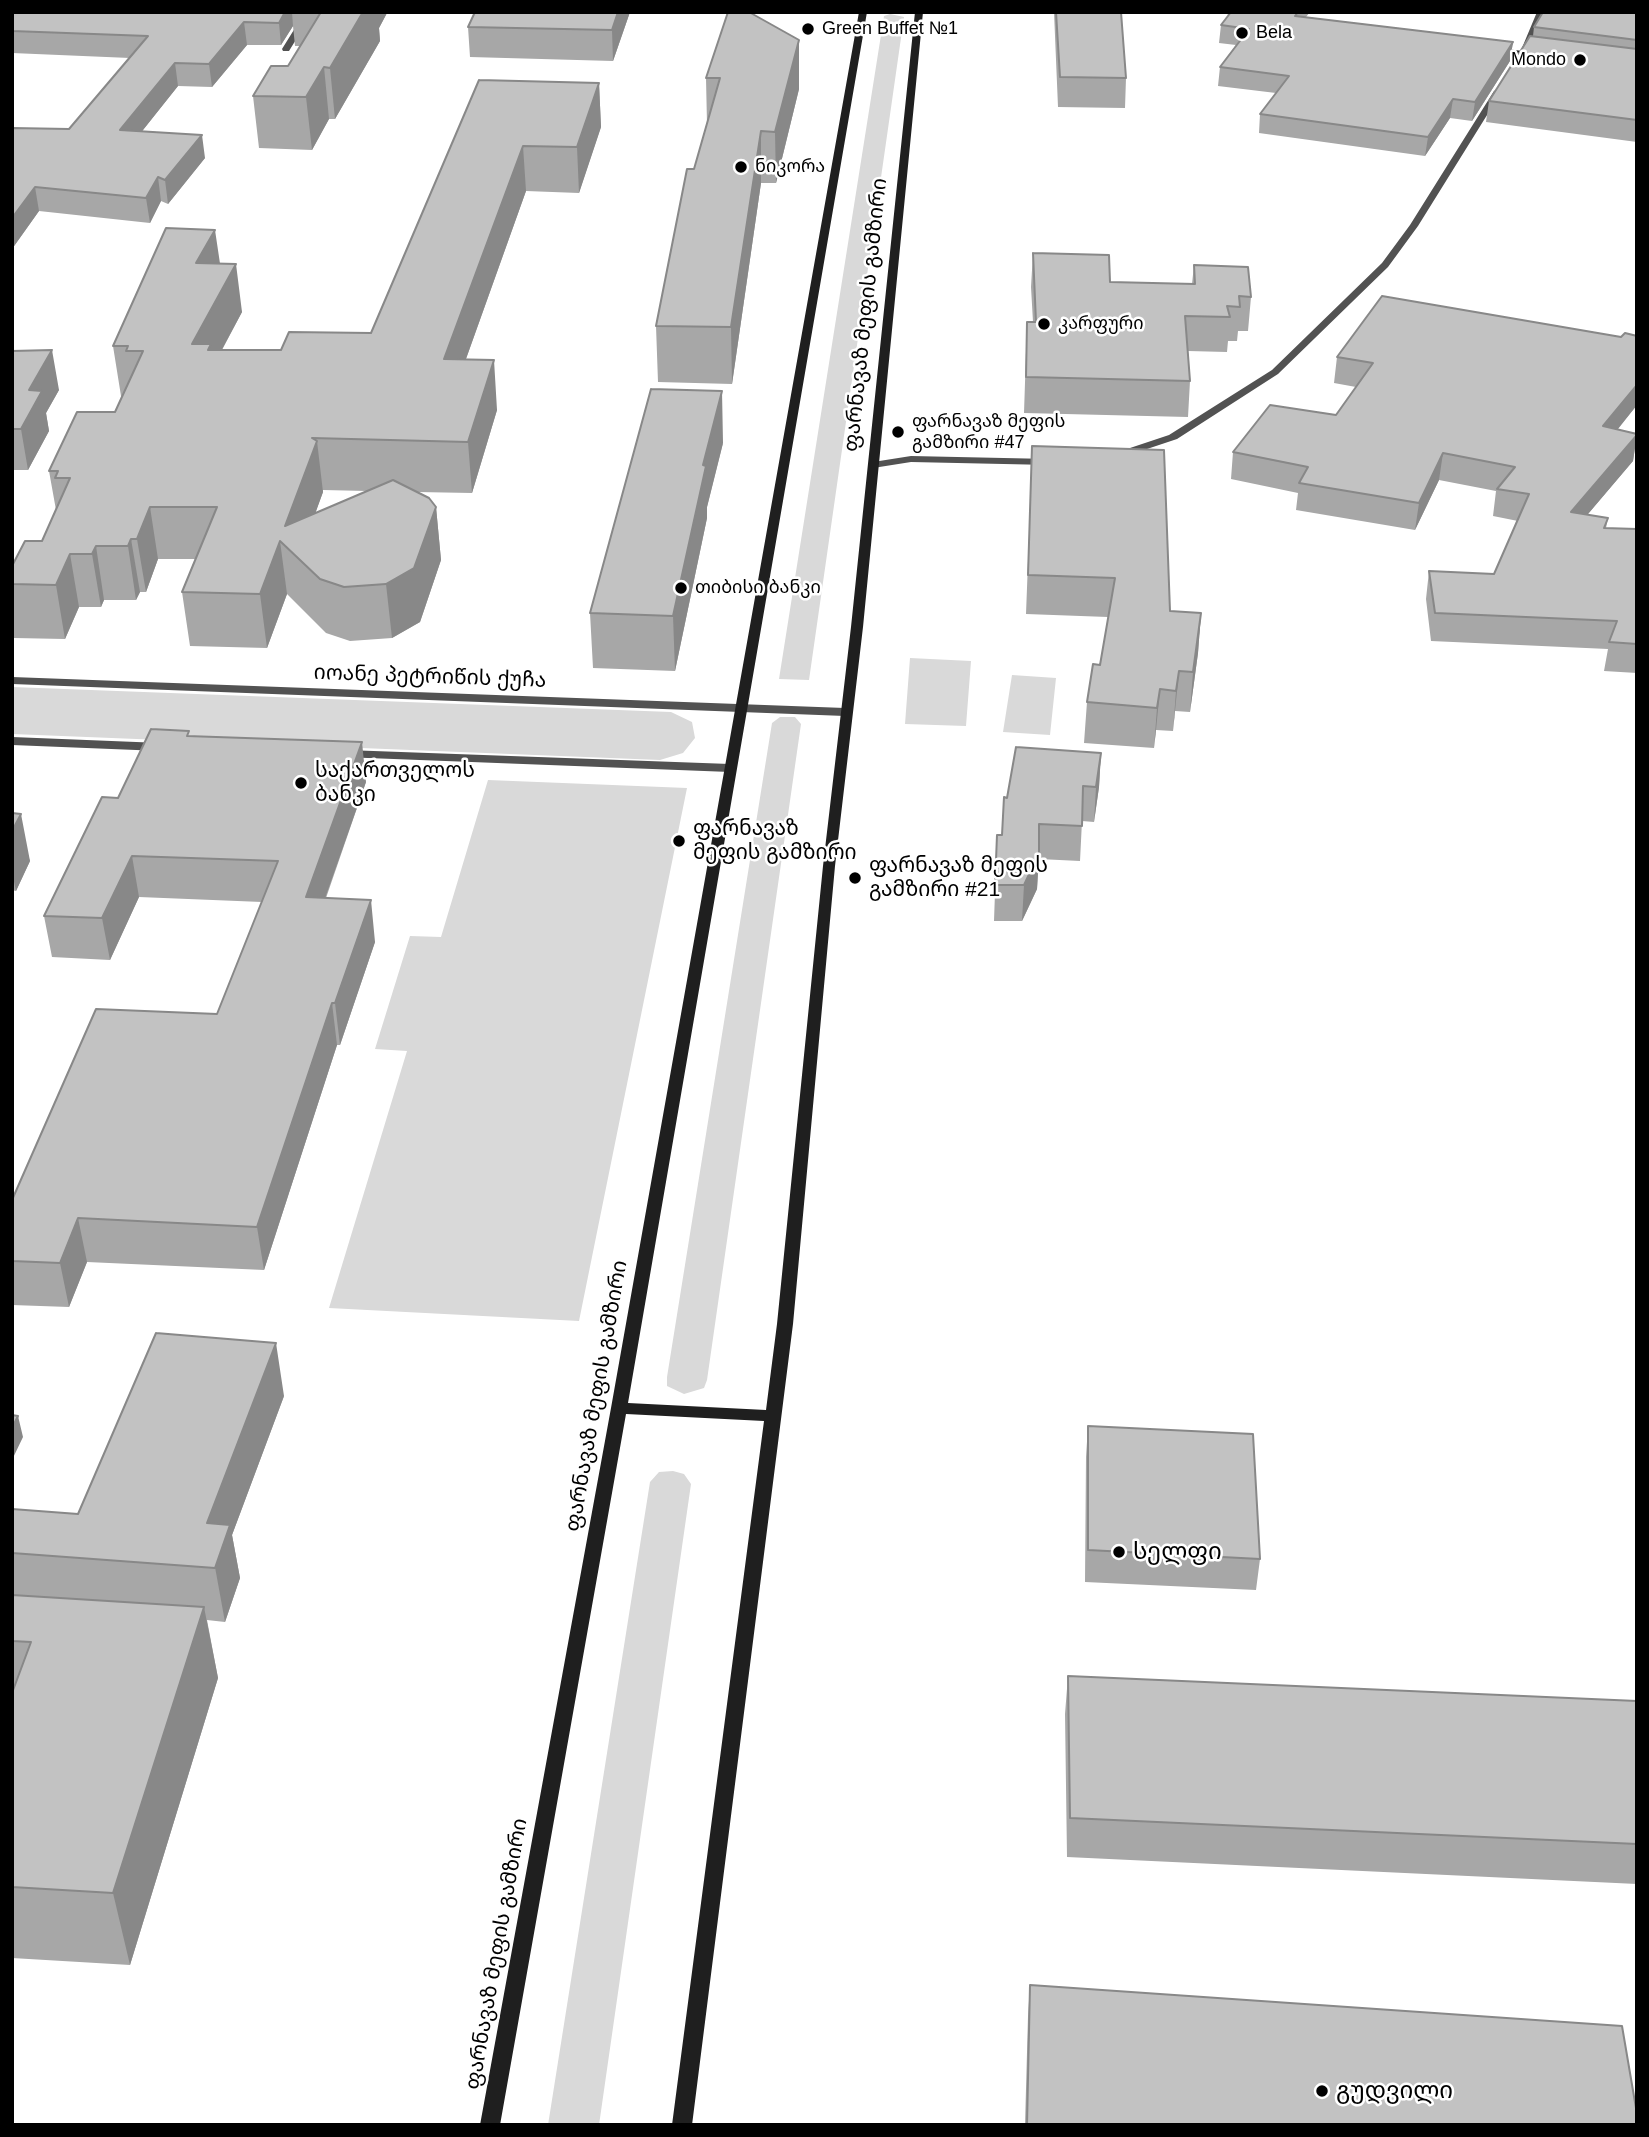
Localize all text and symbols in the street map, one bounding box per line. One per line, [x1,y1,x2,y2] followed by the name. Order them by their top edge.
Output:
[822,18,958,40] place label: Green Buffet №1
[800,21,816,37] marker: Green Buffet №1
[1256,22,1292,44] place label: Bela
[1234,25,1250,41] marker: Bela
[1511,49,1566,71] place label: Mondo
[1572,52,1588,68] marker: Mondo
[755,156,825,178] place label: ნიკორა
[733,159,749,175] marker: ნიკორა
[839,177,893,453] street label: ფარნავაზ მეფის გამზირი
[1058,313,1144,335] place label: კარფური
[1036,316,1052,332] marker: კარფური
[912,411,1065,453] place label: ფარნავაზ მეფის გამზირი #47
[890,424,906,440] marker: ფარნავაზ მეფის გამზირი #47
[695,577,821,599] place label: თიბისი ბანკი
[673,580,689,596] marker: თიბისი ბანკი
[313,660,547,694] street label: იოანე პეტრიწის ქუჩა
[315,758,475,808] place label: საქართველოს ბანკი
[293,775,309,791] marker: საქართველოს ბანკი
[693,816,857,866] place label: ფარნავაზ მეფის გამზირი
[671,833,687,849] marker: ფარნავაზ მეფის გამზირი
[869,853,1048,903] place label: ფარნავაზ მეფის გამზირი #21
[847,870,863,886] marker: ფარნავაზ მეფის გამზირი #21
[561,1258,633,1534] street label: ფარნავაზ მეფის გამზირი
[1133,1538,1222,1566] place label: სელფი
[1111,1544,1127,1560] marker: სელფი
[461,1816,533,2092] street label: ფარნავაზ მეფის გამზირი
[1336,2077,1453,2105] place label: გუდვილი
[1314,2083,1330,2099] marker: გუდვილი

